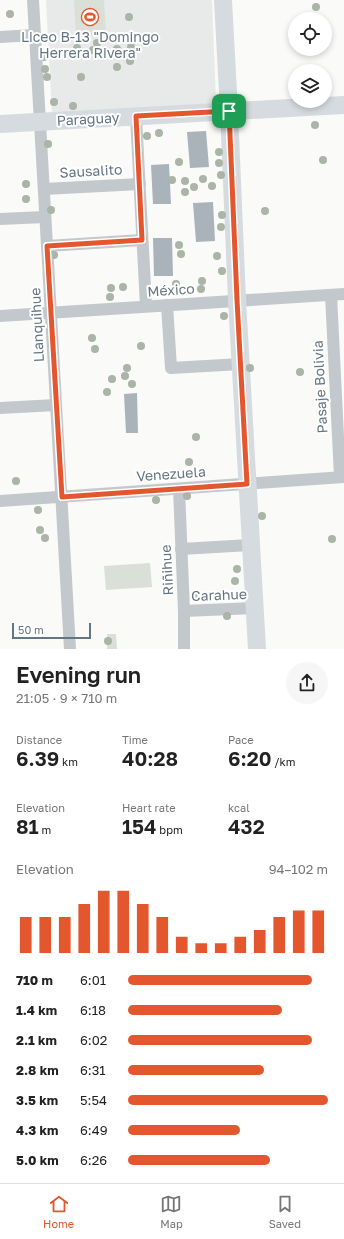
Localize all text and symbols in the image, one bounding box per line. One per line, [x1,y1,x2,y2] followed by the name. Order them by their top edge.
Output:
[80,7,100,27] sports icon: Liceo B-13 "Domingo Herrera Rivera"
[288,12,332,108] map controls
[288,12,332,56] button: locate
[21,28,159,61] place label: Liceo B-13 "Domingo Herrera Rivera"
[288,64,332,108] button: layers
[212,94,246,128] pin
[218,100,240,122] icon: arrive
[56,108,120,129] street label: Paraguay
[59,160,123,181] street label: Sausalito
[147,279,195,300] street label: México
[26,287,47,363] street label: Llanquihue
[309,340,330,434] street label: Pasaje Bolivia
[136,463,206,484] street label: Venezuela
[157,544,176,596] street label: Riñihue
[191,585,247,604] street label: Carahue
[12,621,91,640] scale bar
[18,623,44,636] text: 50 m
[16,661,141,688] text: Evening run
[286,662,328,704] button: share
[16,690,117,706] text: 21:05 · 9 × 710 m
[16,733,62,746] text: Distance
[122,733,148,746] text: Time
[228,733,254,746] text: Pace
[16,746,59,770] text: 6.39
[122,746,178,770] text: 40:28
[228,746,271,770] text: 6:20
[59,755,78,768] text: km
[271,755,295,768] text: /km
[16,801,65,814] text: Elevation
[122,801,176,814] text: Heart rate
[228,801,250,814] text: kcal
[16,814,39,838] text: 81
[122,814,157,838] text: 154
[228,814,265,838] text: 432
[39,823,51,836] text: m
[157,823,183,836] text: bpm
[16,861,74,877] text: Elevation
[269,861,328,877] text: 94–102 m
[16,972,53,988] text: 710 m
[80,972,106,988] text: 6:01
[16,1002,57,1018] text: 1.4 km
[80,1002,106,1018] text: 6:18
[16,1032,57,1048] text: 2.1 km
[80,1032,107,1048] text: 6:02
[16,1062,59,1078] text: 2.8 km
[80,1062,106,1078] text: 6:31
[16,1092,58,1108] text: 3.5 km
[80,1092,107,1108] text: 5:54
[16,1122,58,1138] text: 4.3 km
[80,1122,108,1138] text: 6:49
[16,1152,59,1168] text: 5.0 km
[80,1152,107,1168] text: 6:26
[43,1193,74,1230] tab: Home
[160,1193,183,1230] tab: Map
[269,1193,301,1230] tab: Saved

